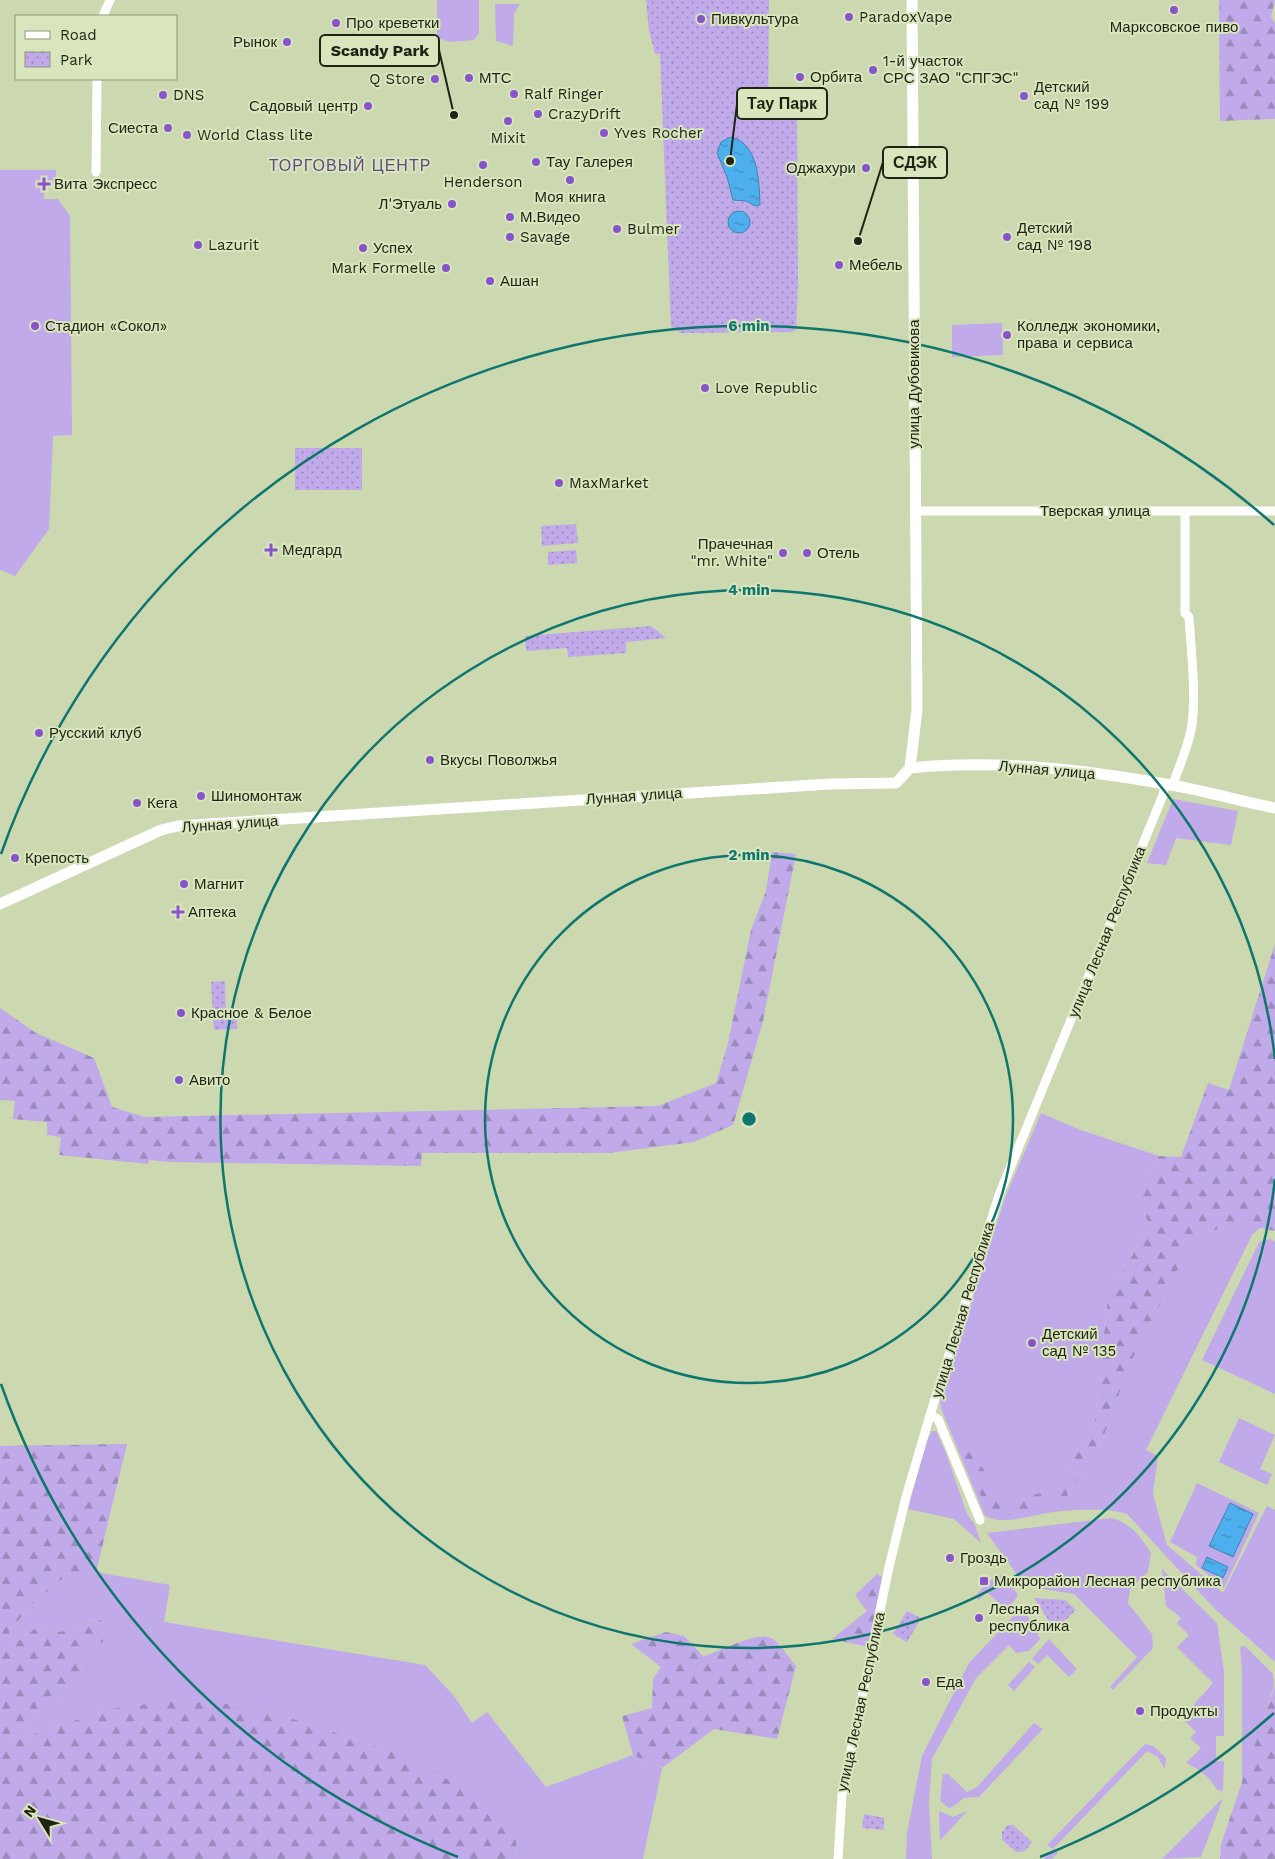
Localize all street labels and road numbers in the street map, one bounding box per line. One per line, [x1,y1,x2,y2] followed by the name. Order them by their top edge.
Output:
[905,319,923,449] street label: улица Дубовикова
[1040,502,1151,520] street label: Тверская улица
[998,757,1097,783] street label: Лунная улица
[585,784,684,808] street label: Лунная улица
[181,812,280,836] street label: Лунная улица
[1064,843,1150,1020] street label: улица Лесная Республика
[928,1219,999,1400] street label: улица Лесная Республика
[833,1610,889,1793] street label: улица Лесная Республика

